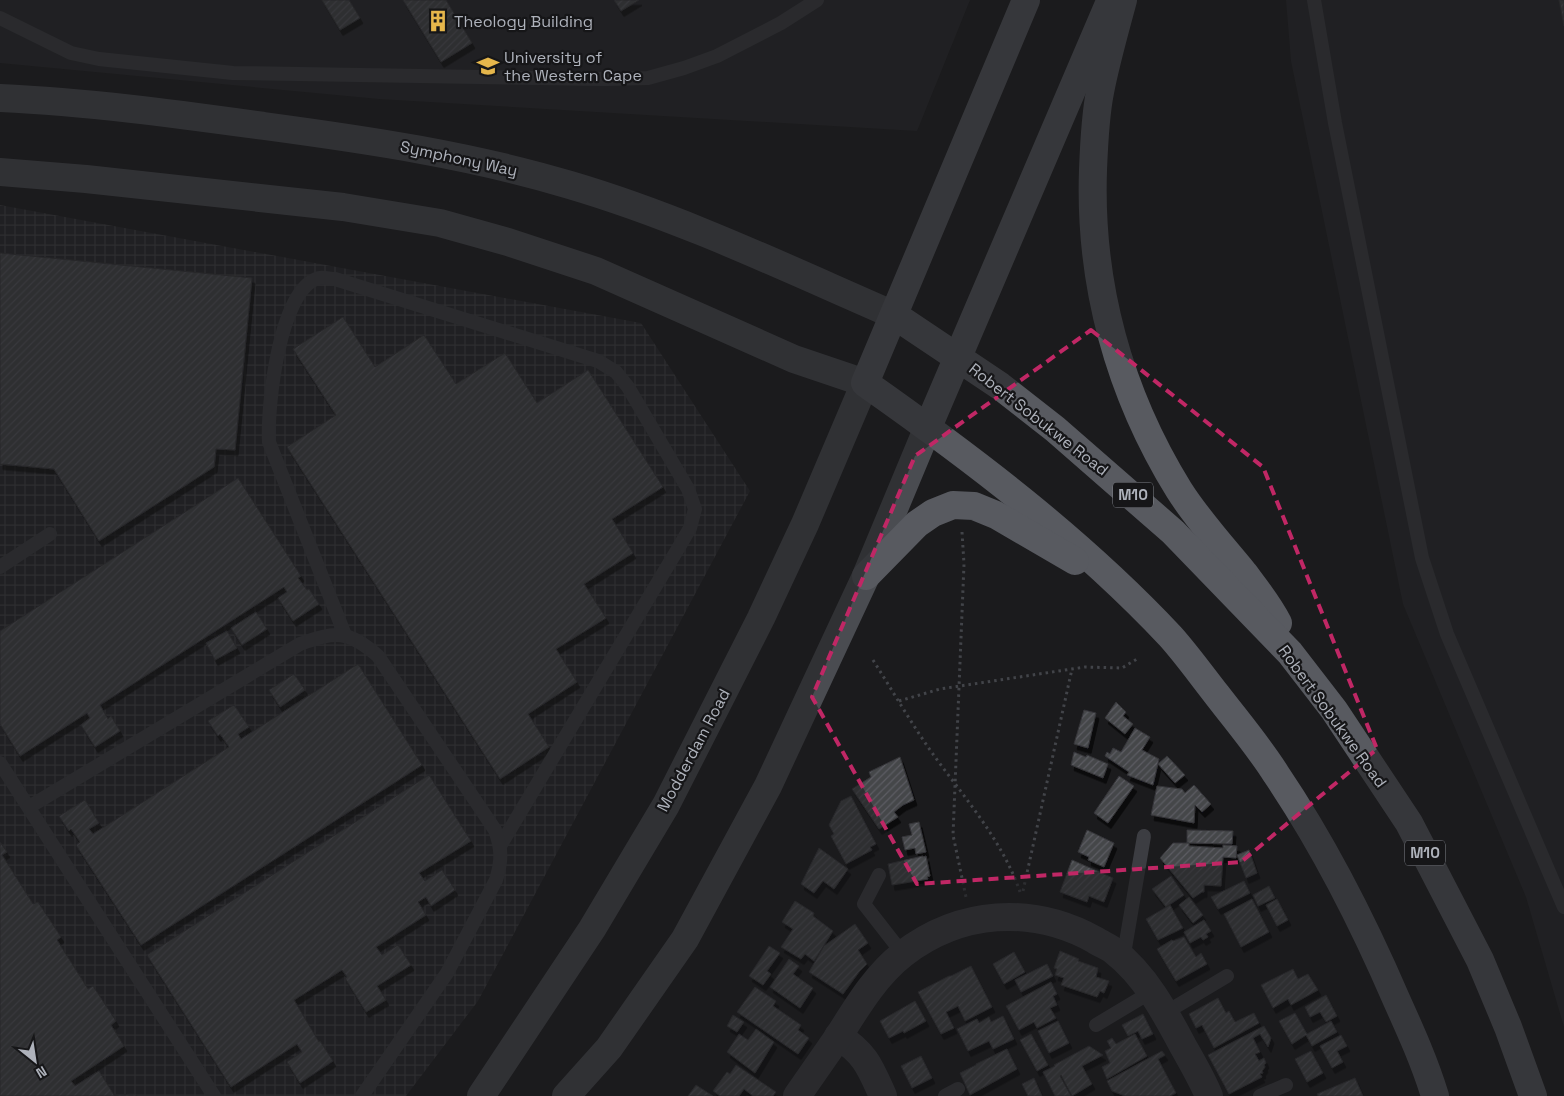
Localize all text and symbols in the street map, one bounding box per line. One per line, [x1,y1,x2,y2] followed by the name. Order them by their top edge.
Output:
[425,8,451,34] building icon: Theology Building
[454,11,593,32] place label: Theology Building
[504,47,642,86] place label: University of the Western Cape
[475,53,501,79] school or university icon: University of the Western Cape
[398,136,520,181] street label: Symphony Way
[965,358,1113,480] street label: Robert Sobukwe Road
[1113,482,1153,508] road number: M10
[1274,641,1391,792] street label: Robert Sobukwe Road
[652,685,735,815] street label: Modderdam Road
[1405,840,1445,866] road number: M10
[10,1036,60,1086] north arrow
[33,1062,50,1082] text: N

